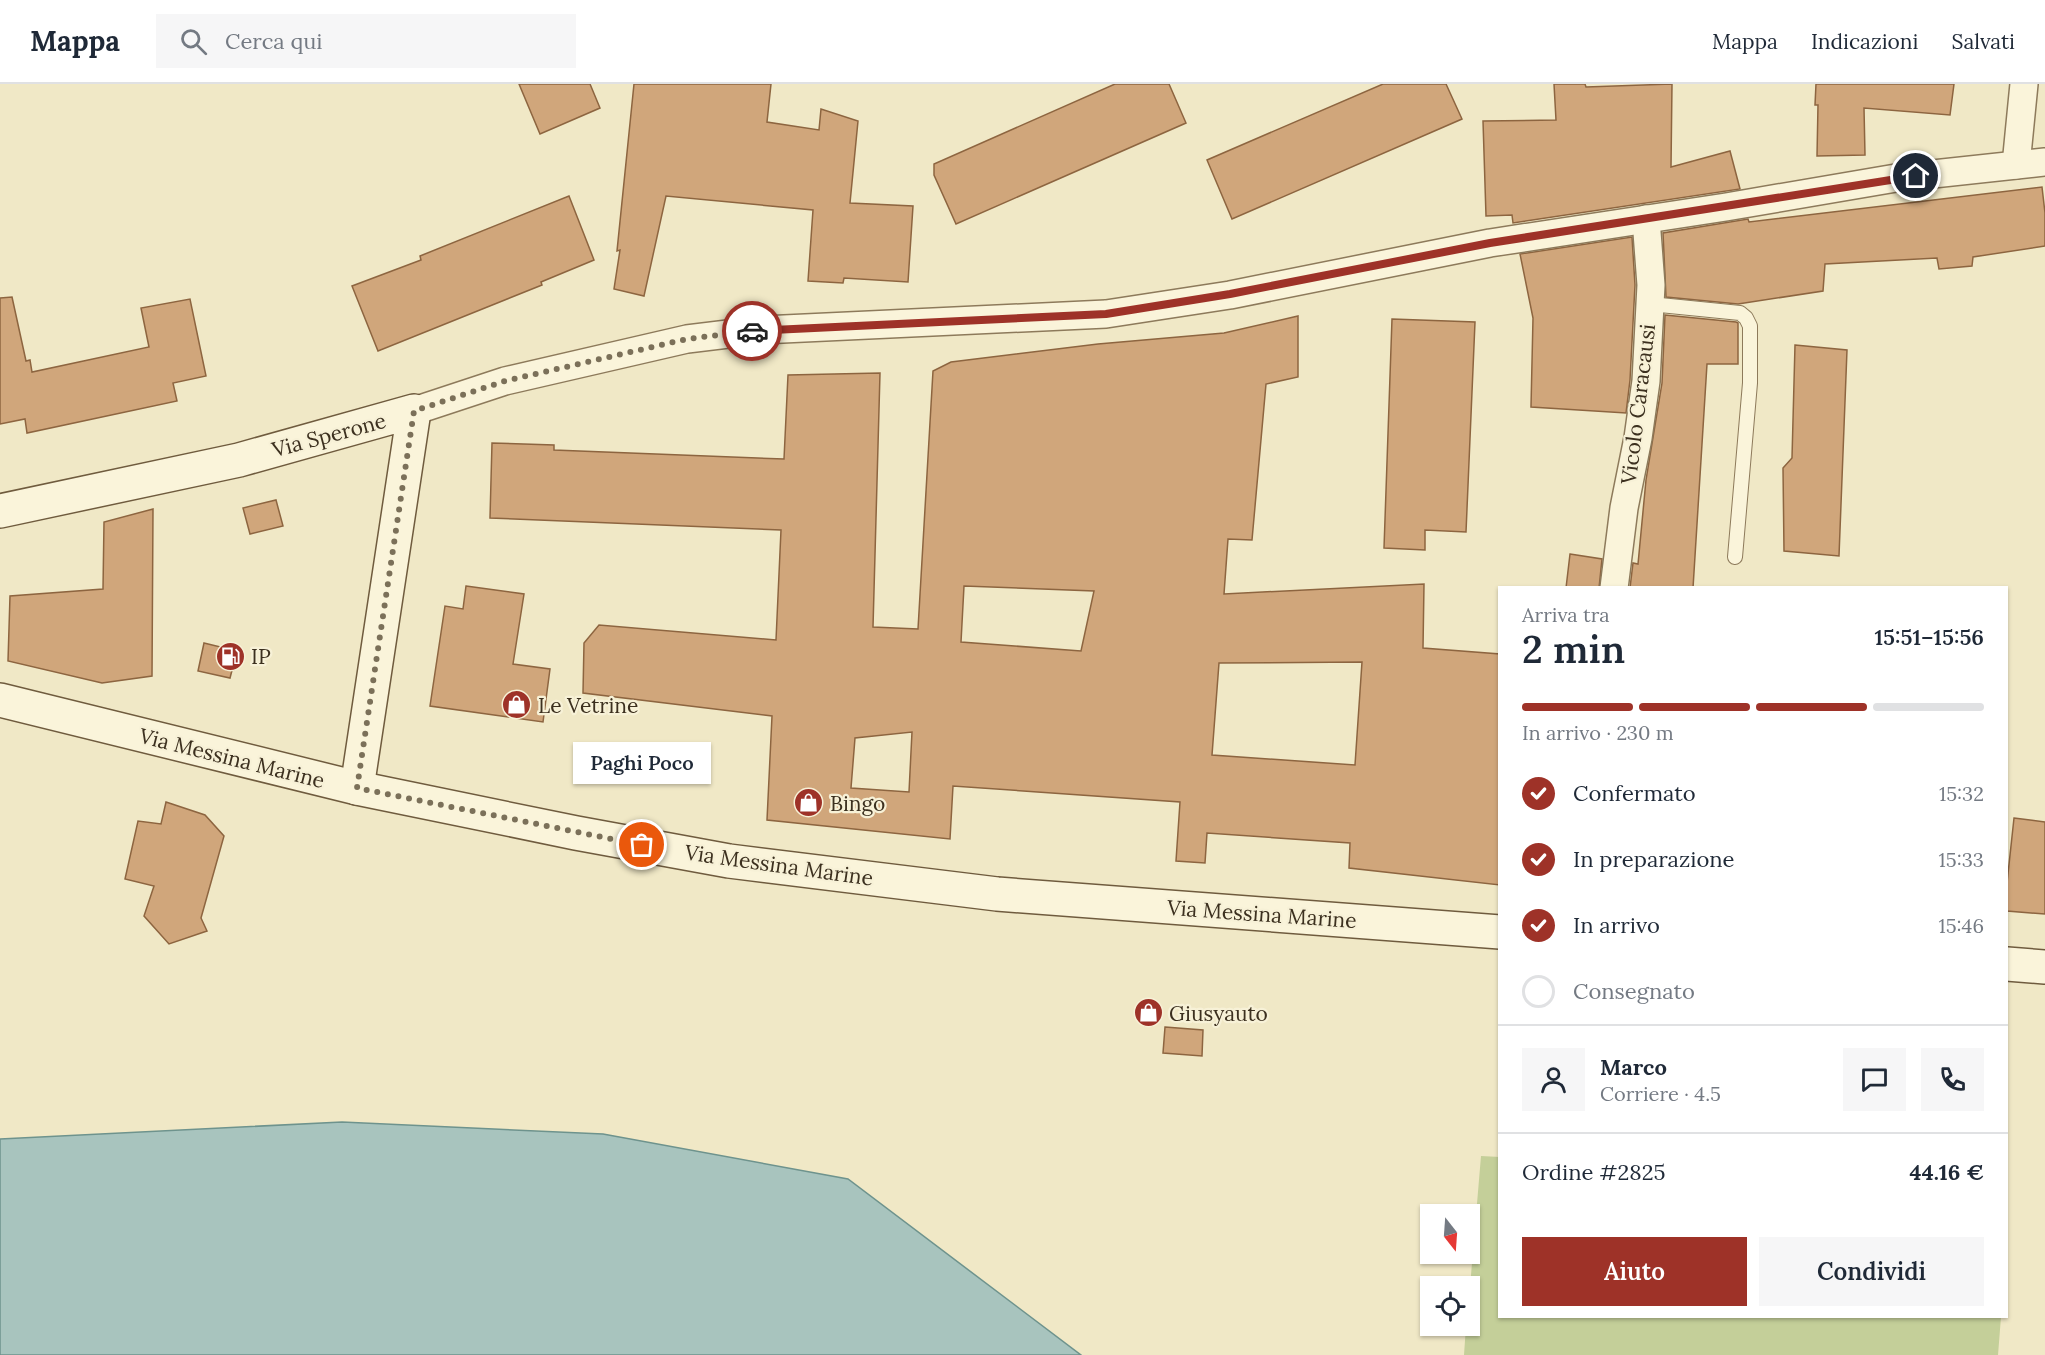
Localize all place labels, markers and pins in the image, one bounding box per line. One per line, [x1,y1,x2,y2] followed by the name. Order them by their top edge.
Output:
[1890,150,1941,201] pin
[214,640,246,672] fuel station icon: IP
[251,643,271,670] place label: IP
[501,689,533,721] shop icon: Le Vetrine
[538,692,638,719] place label: Le Vetrine
[573,743,711,785] callout: Paghi Poco
[793,787,825,819] shop icon: Bingo
[830,790,885,817] place label: Bingo
[616,819,667,870] pin
[1132,997,1164,1029] shop icon: Giusyauto
[1169,1000,1268,1027] place label: Giusyauto

